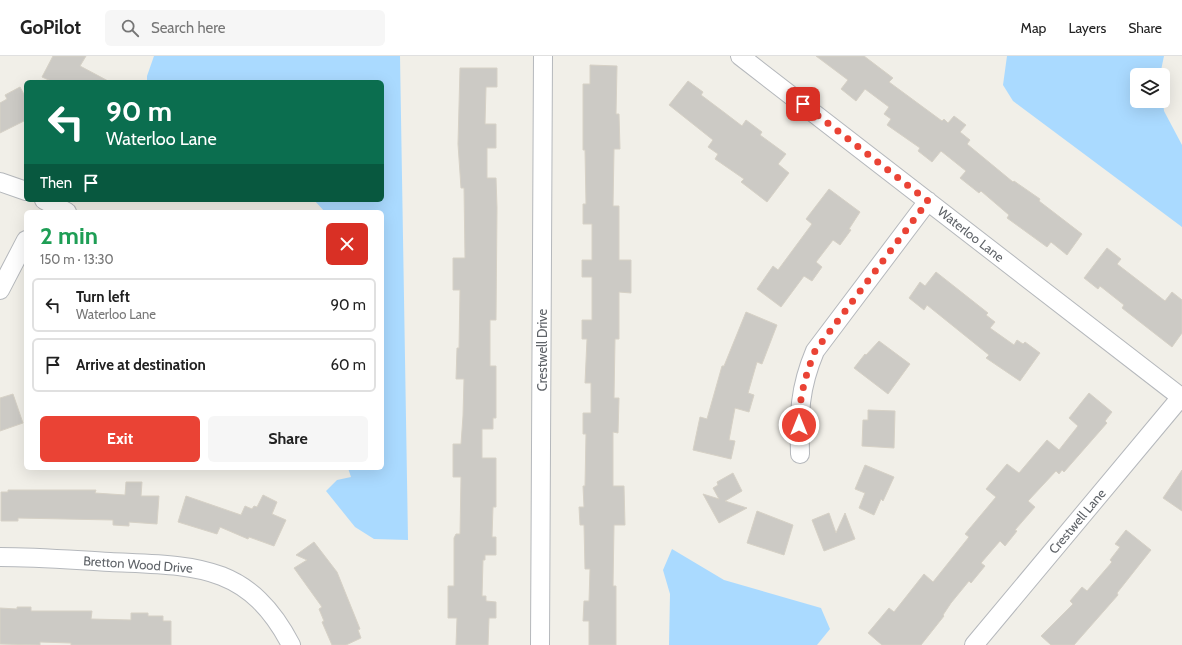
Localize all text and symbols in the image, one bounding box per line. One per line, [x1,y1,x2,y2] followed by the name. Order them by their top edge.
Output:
[105,10,385,46] search box
[20,16,81,39] text: GoPilot
[119,17,141,39] icon: search
[151,19,225,37] text: Search here
[1021,19,1046,37] text: Map
[1068,19,1106,37] text: Layers
[1128,19,1162,37] text: Share
[1130,68,1170,108] map controls
[1130,68,1170,108] button: layers
[786,87,820,121] pin
[792,93,814,115] icon: arrive
[106,94,172,128] text: 90 m
[40,96,92,148] icon: left
[106,128,217,150] text: Waterloo Lane
[80,172,102,194] icon: arrive
[40,174,72,192] text: Then
[935,203,1008,265] street label: Waterloo Lane
[40,221,98,250] text: 2 min
[326,223,368,265] button: close
[40,251,114,267] text: 150 m · 13:30
[76,288,130,306] text: Turn left
[42,294,64,316] icon: left
[330,296,366,314] text: 90 m
[76,306,156,322] text: Waterloo Lane
[534,308,550,391] street label: Crestwell Drive
[42,354,64,376] icon: arrive
[76,356,206,374] text: Arrive at destination
[330,356,366,374] text: 60 m
[778,404,820,446] position arrow
[40,416,200,462] button: Exit
[208,416,368,462] button: Share
[1045,485,1109,557] street label: Crestwell Lane
[83,552,194,576] street label: Bretton Wood Drive

